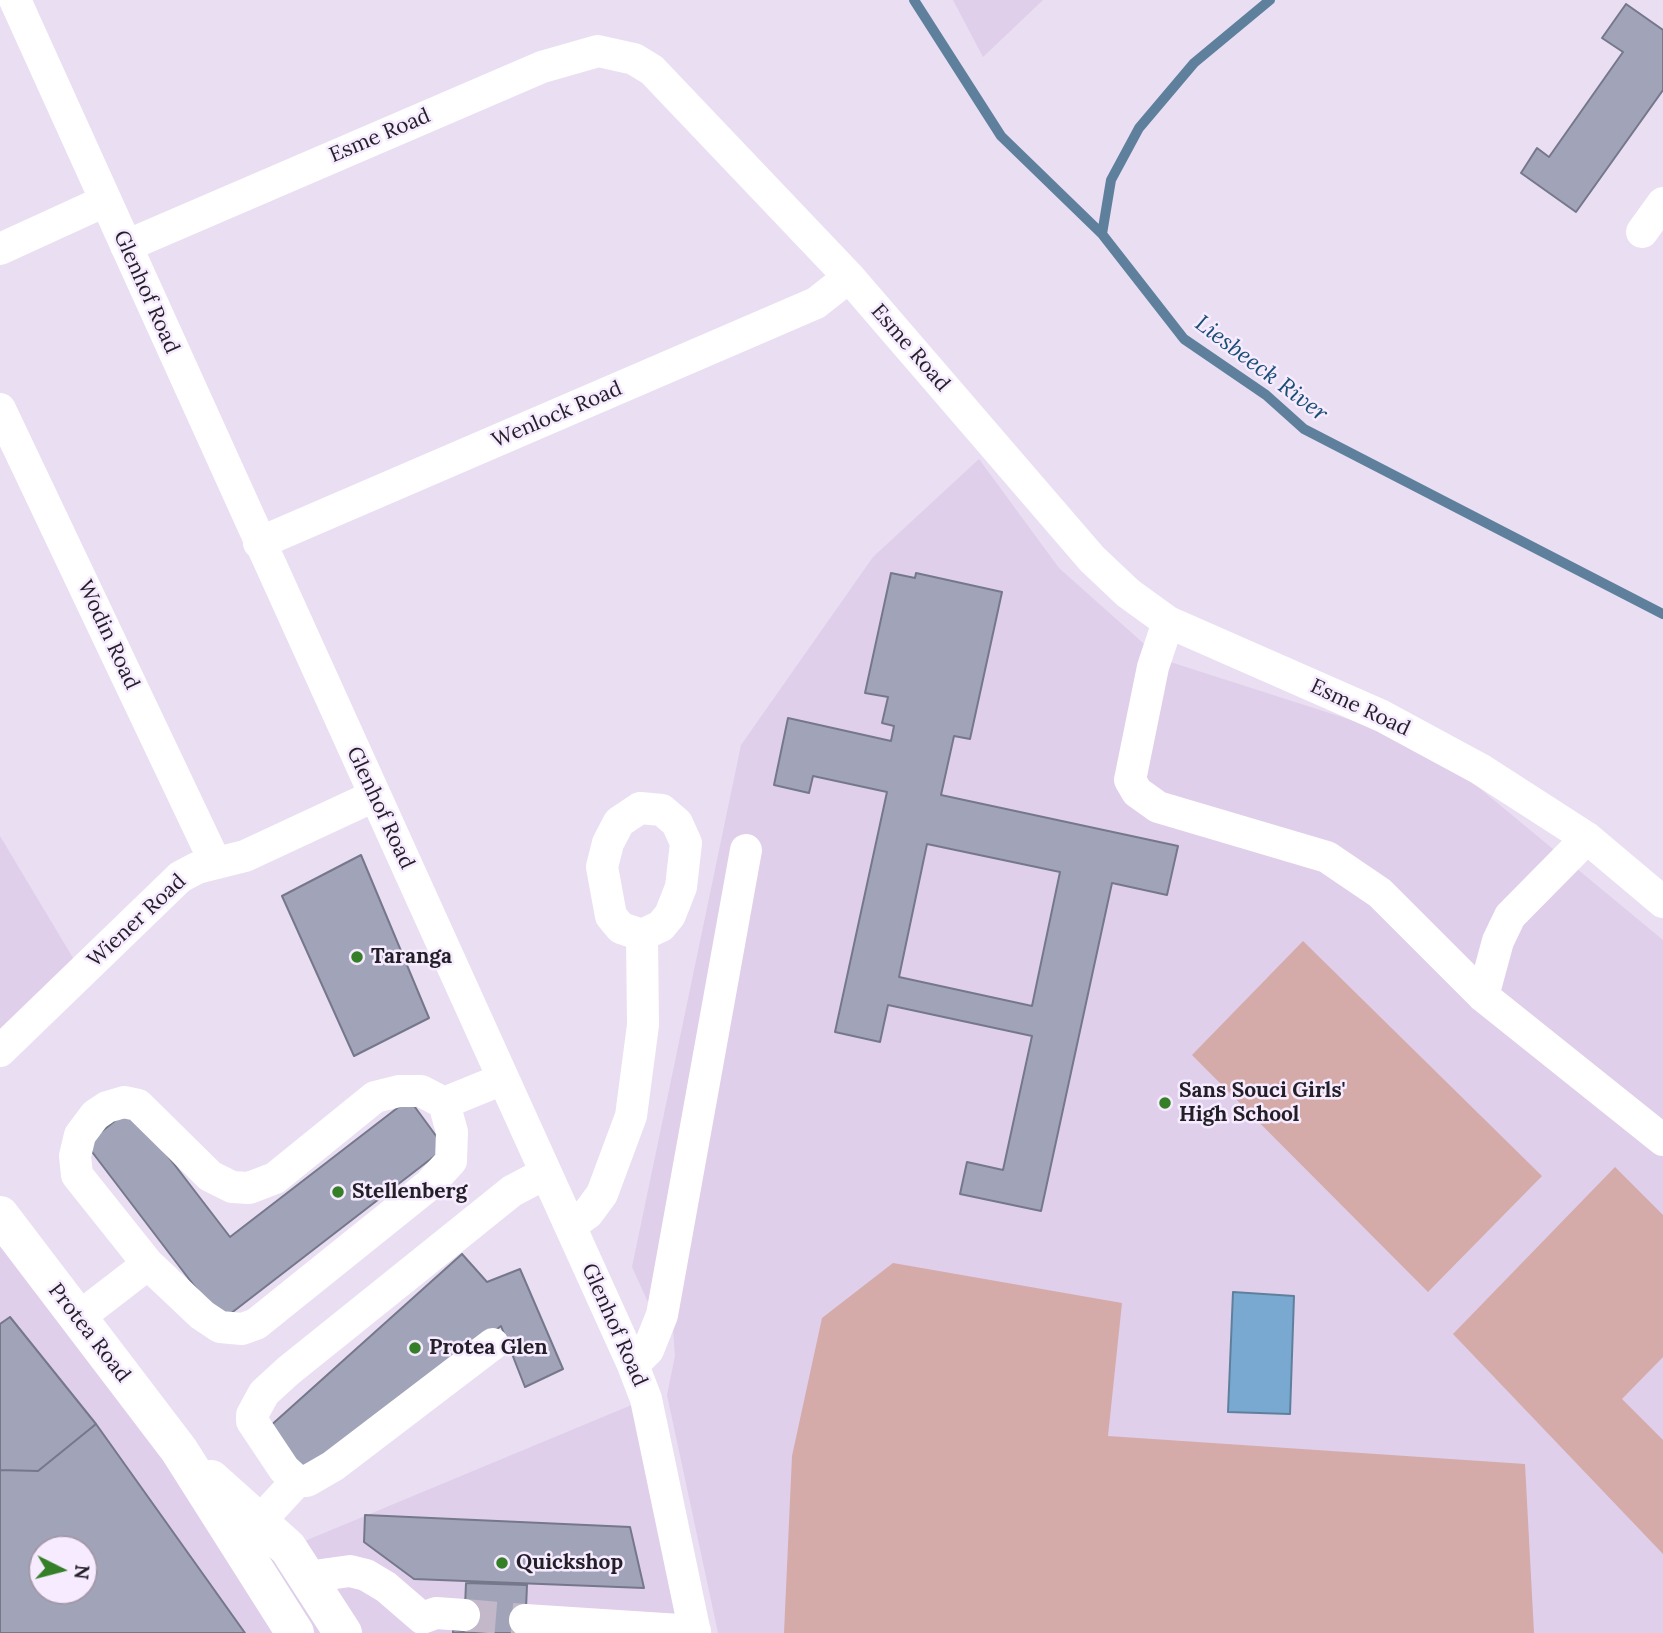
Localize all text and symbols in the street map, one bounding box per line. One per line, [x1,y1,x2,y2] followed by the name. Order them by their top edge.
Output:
[326,103,434,169] street label: Esme Road
[108,227,184,357] street label: Glenhof Road
[865,299,955,397] street label: Esme Road
[1189,310,1333,428] water label: Liesbeeck River
[488,376,626,454] street label: Wenlock Road
[72,576,144,694] street label: Wodin Road
[1306,674,1414,742] street label: Esme Road
[341,743,419,873] street label: Glenhof Road
[83,869,191,973] street label: Wiener Road
[371,944,452,970] place label: Taranga
[349,949,365,965] marker: Taranga
[1179,1078,1346,1128] place label: Sans Souci Girls' High School
[1157,1095,1173,1111] marker: Sans Souci Girls' High School
[352,1179,467,1205] place label: Stellenberg
[330,1184,346,1200] marker: Stellenberg
[576,1260,652,1390] street label: Glenhof Road
[43,1279,135,1387] street label: Protea Road
[429,1335,548,1361] place label: Protea Glen
[407,1340,423,1356] marker: Protea Glen
[28,1535,98,1605] north arrow
[516,1550,623,1576] place label: Quickshop
[494,1555,510,1571] marker: Quickshop
[69,1563,95,1581] text: N

